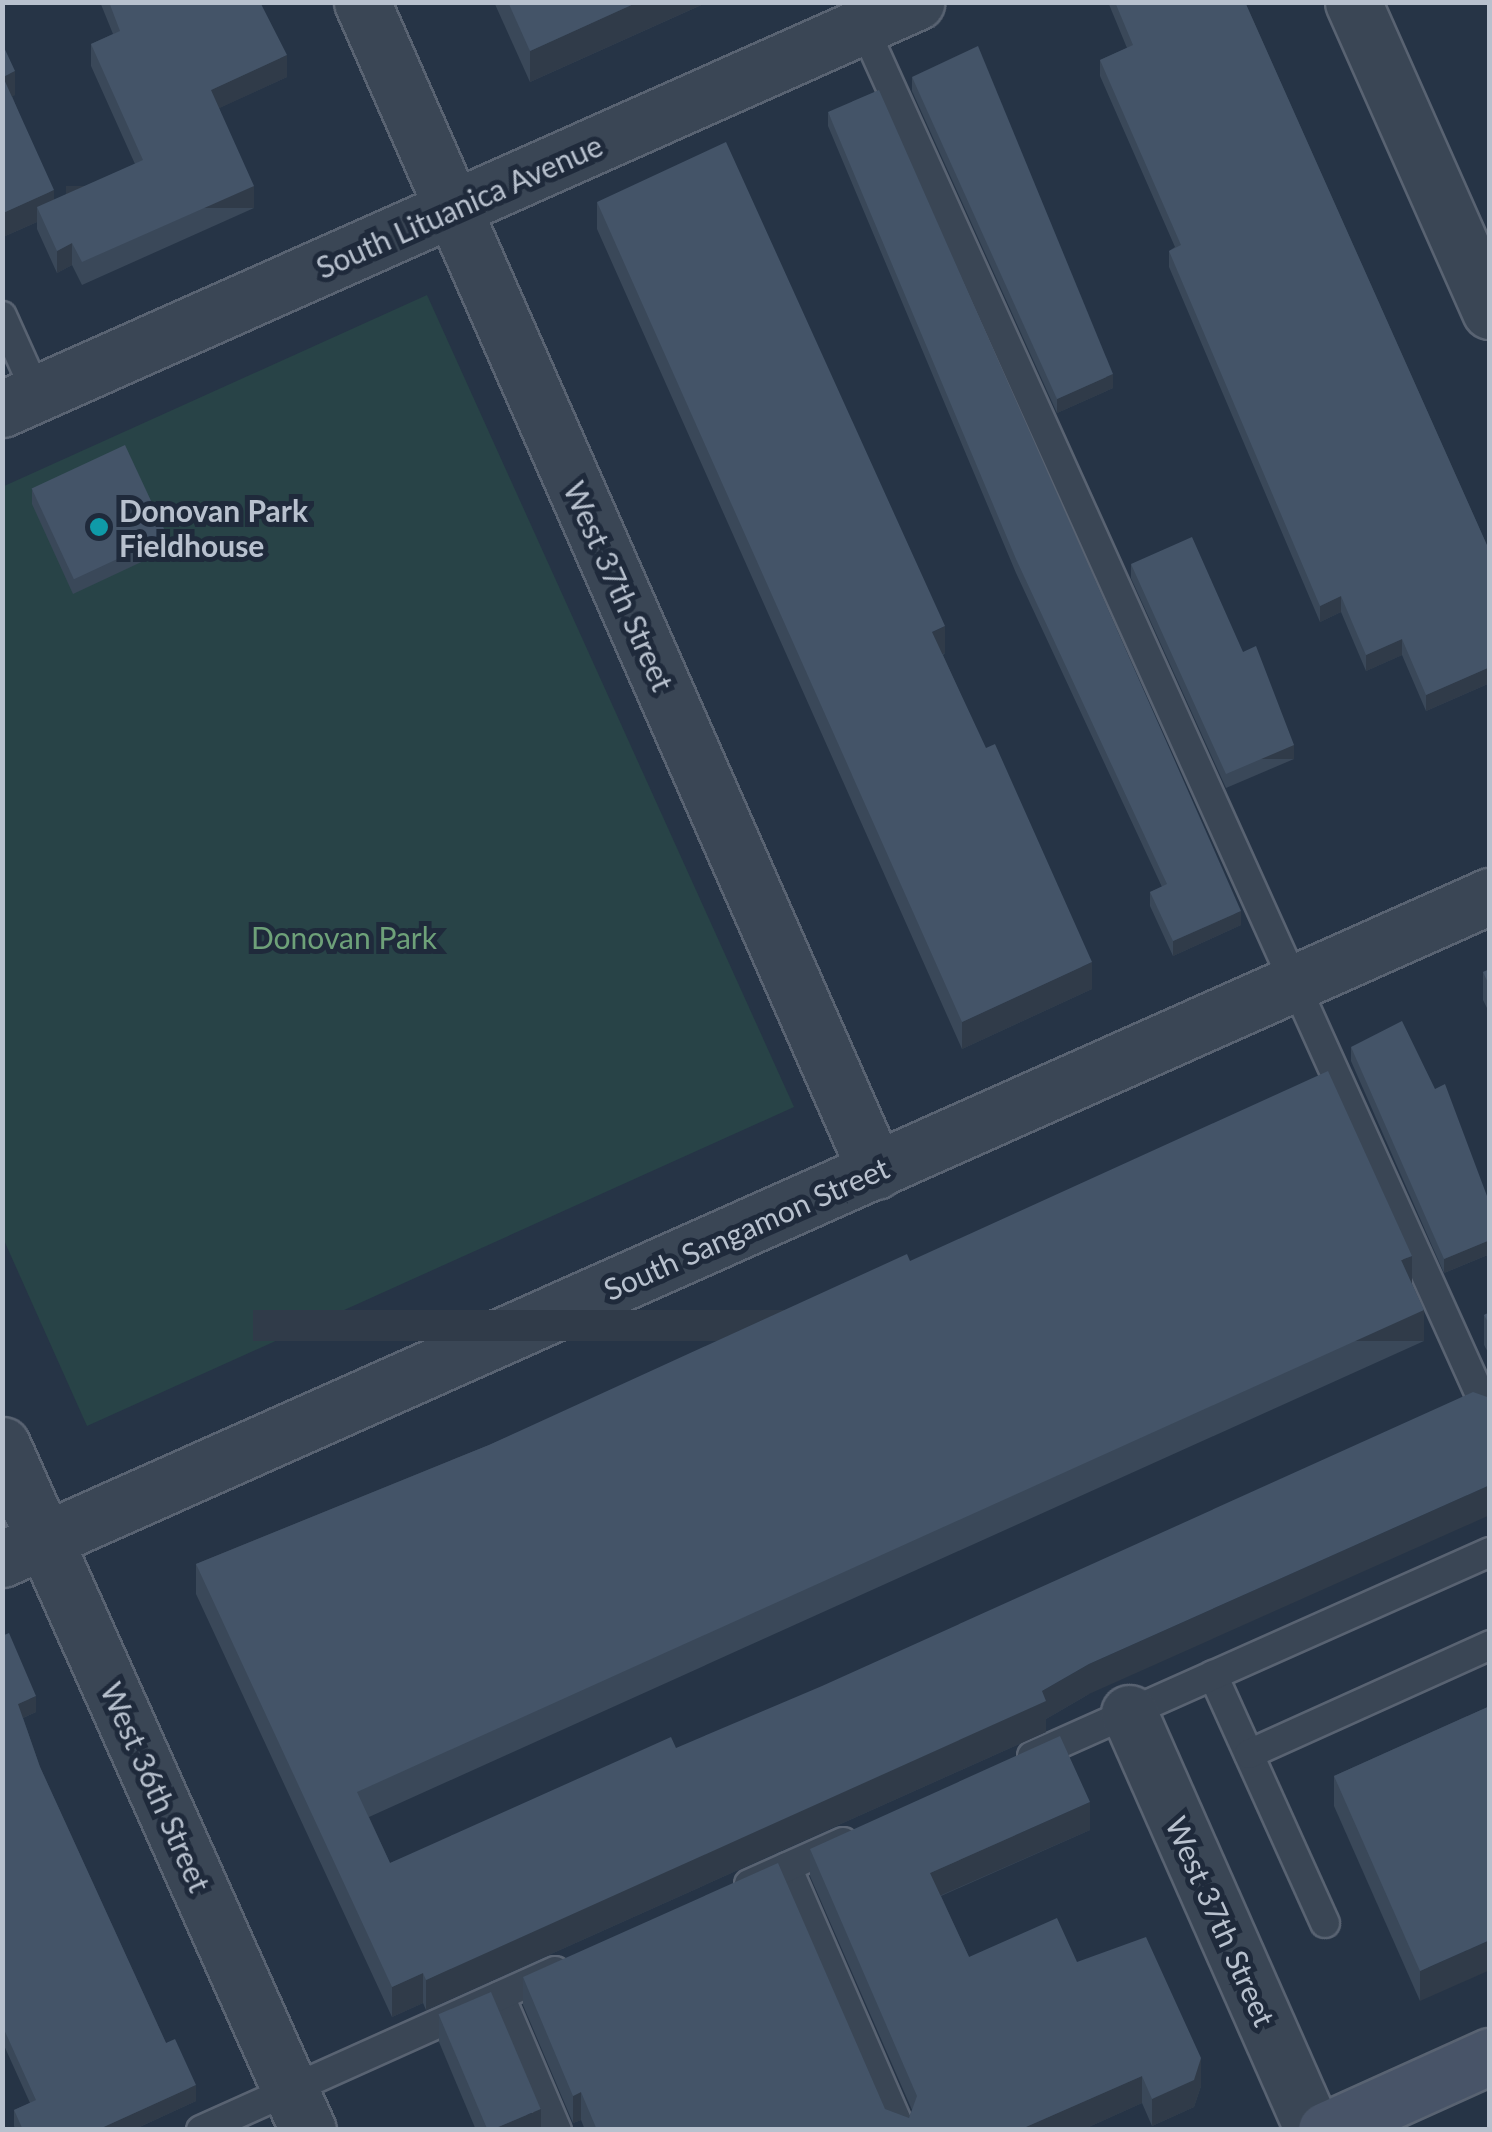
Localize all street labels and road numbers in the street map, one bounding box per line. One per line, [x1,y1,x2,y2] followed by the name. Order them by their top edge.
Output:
[310,126,608,286] street label: South Lituanica Avenue
[557,476,681,696] street label: West 37th Street
[598,1149,894,1307] street label: South Sangamon Street
[94,1677,218,1897] street label: West 36th Street
[1159,1811,1283,2031] street label: West 37th Street

